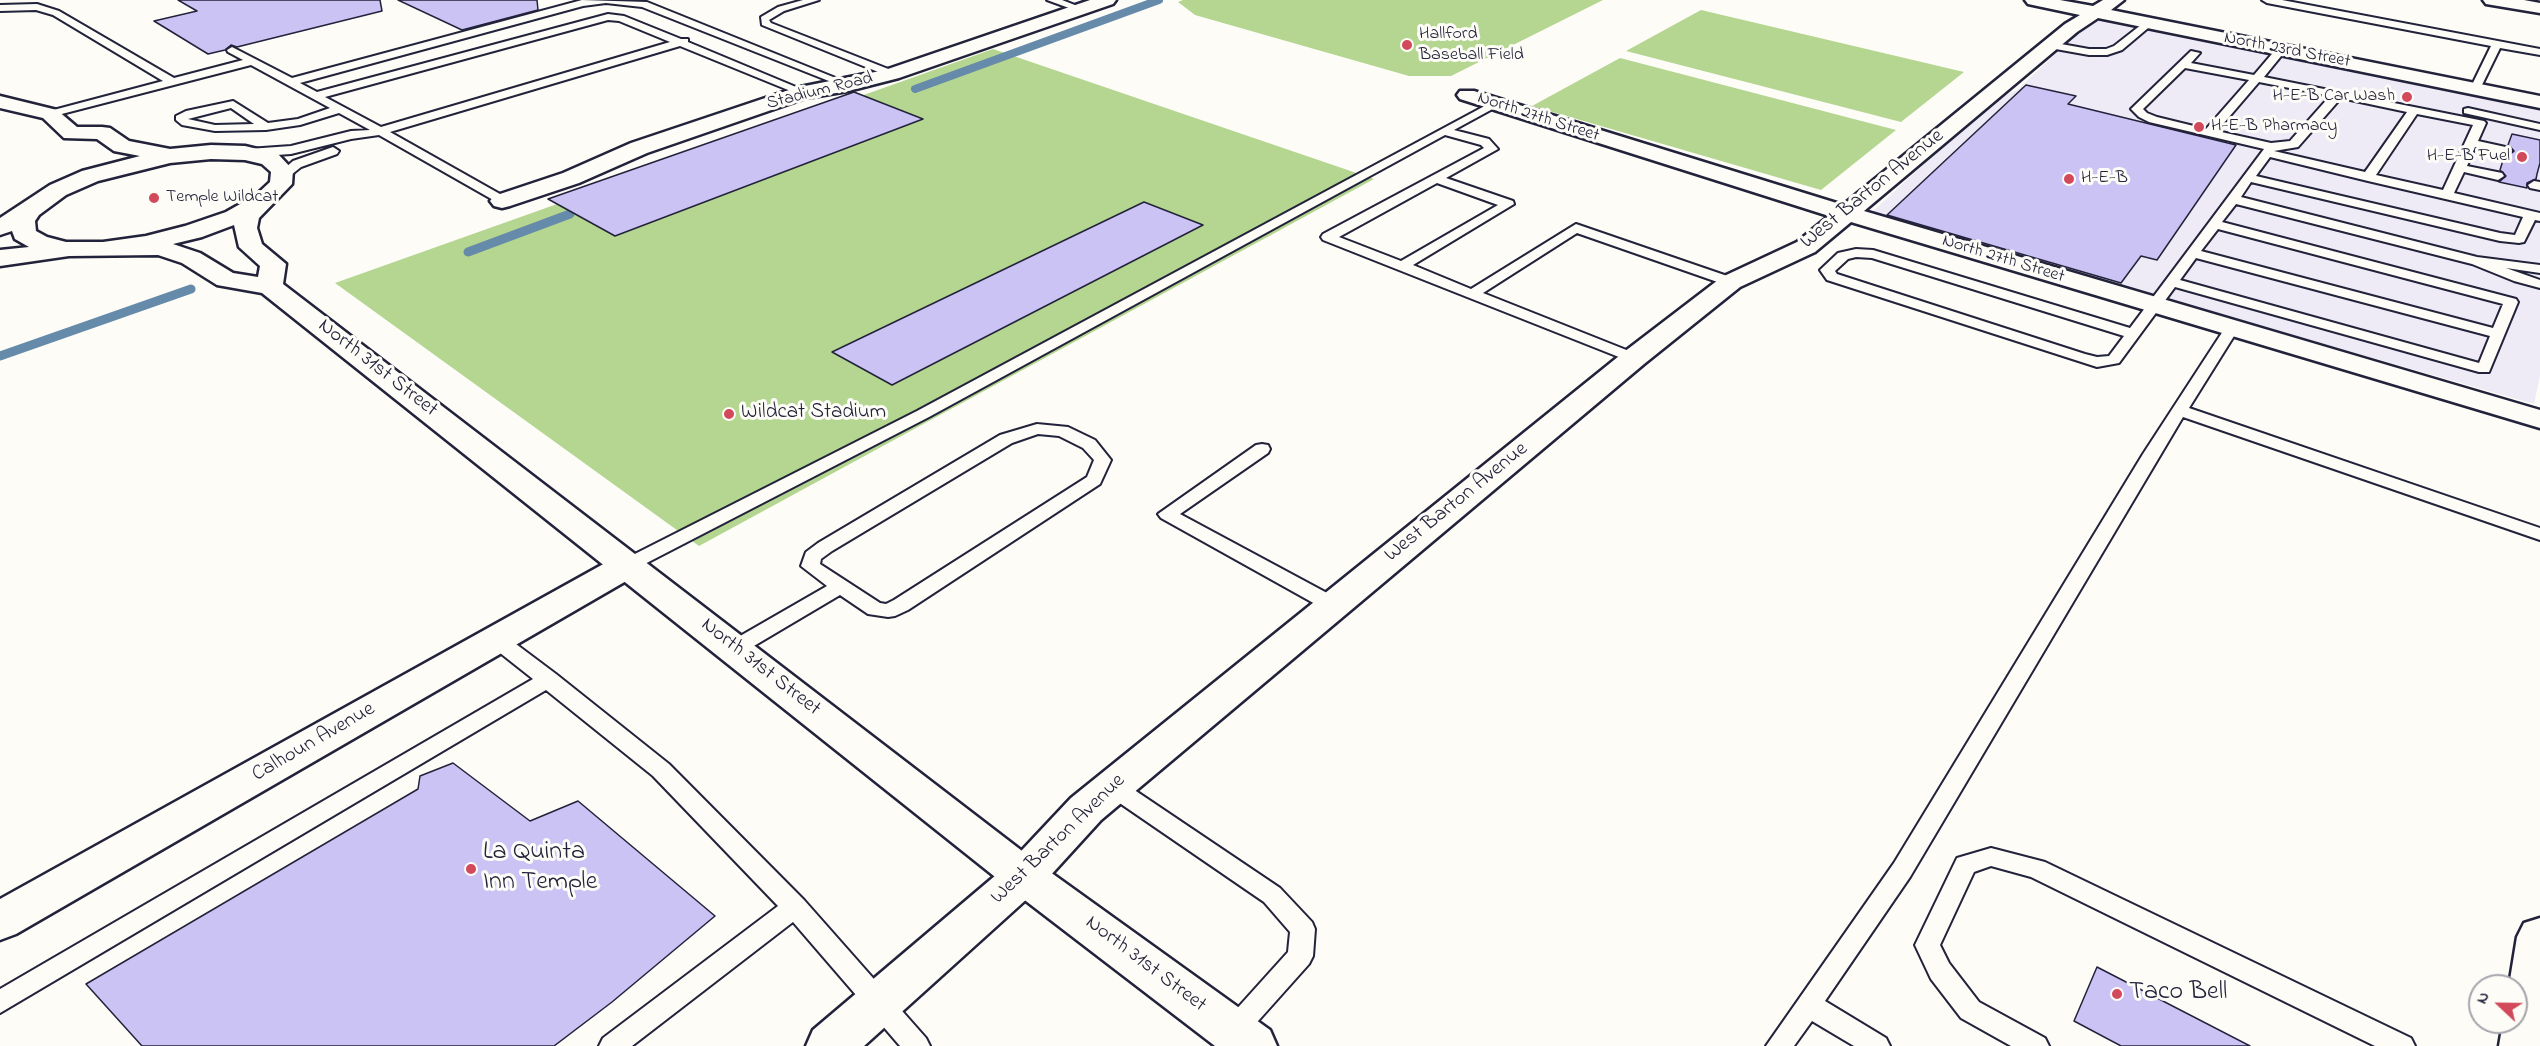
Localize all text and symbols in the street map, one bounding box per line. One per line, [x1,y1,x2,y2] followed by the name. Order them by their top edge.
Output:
[1419,24,1524,66] place label: Hallford Baseball Field
[2222,28,2352,74] street label: North 23rd Street
[1400,38,1414,52] marker: Hallford Baseball Field
[765,68,875,116] street label: Stadium Road
[2272,86,2395,108] place label: H-E-B Car Wash
[1474,88,1602,148] street label: North 27th Street
[2400,90,2414,104] marker: H-E-B Car Wash
[2211,116,2337,138] place label: H-E-B Pharmacy
[2192,120,2206,134] marker: H-E-B Pharmacy
[1796,125,1950,255] street label: West Barton Avenue
[2427,146,2510,168] place label: H-E-B Fuel
[2515,150,2529,164] marker: H-E-B Fuel
[2081,168,2128,190] place label: H-E-B
[2062,172,2076,186] marker: H-E-B
[166,187,278,209] place label: Temple Wildcat
[147,191,161,205] marker: Temple Wildcat
[1939,231,2067,289] street label: North 27th Street
[312,314,442,424] street label: North 31st Street
[741,401,886,427] place label: Wildcat Stadium
[722,407,736,421] marker: Wildcat Stadium
[1380,438,1534,568] street label: West Barton Avenue
[695,613,825,723] street label: North 31st Street
[248,698,380,788] street label: Calhoun Avenue
[987,769,1131,911] street label: West Barton Avenue
[483,838,597,900] place label: La Quinta Inn Temple
[464,862,478,876] marker: La Quinta Inn Temple
[1079,911,1211,1019] street label: North 31st Street
[2468,974,2528,1034] north arrow
[2129,978,2227,1010] place label: Taco Bell
[2110,987,2124,1001] marker: Taco Bell
[2470,988,2496,1008] text: N

